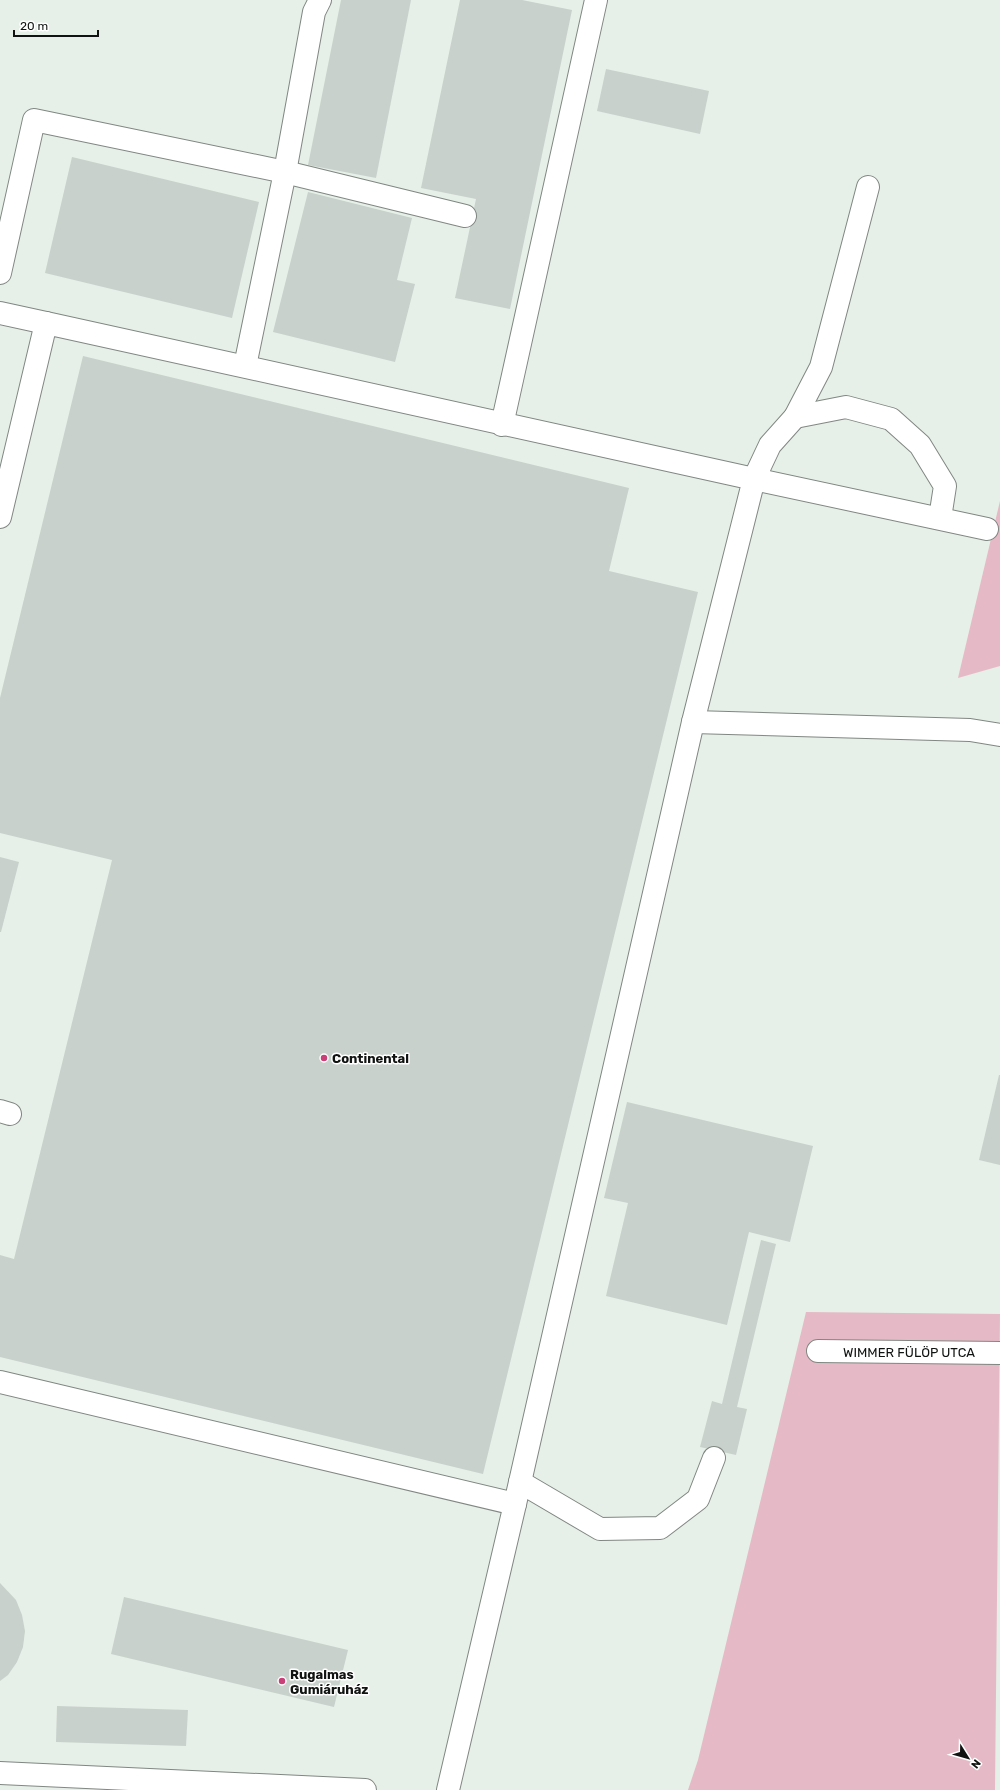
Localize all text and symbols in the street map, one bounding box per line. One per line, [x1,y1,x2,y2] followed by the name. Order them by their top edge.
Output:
[14,12,98,38] scale bar
[20,19,48,33] text: 20 m
[332,1051,409,1066] place label: Continental
[319,1053,329,1063] marker: Continental
[843,1345,975,1360] street label: WIMMER FÜLÖP UTCA
[290,1667,369,1697] place label: Rugalmas Gumiáruház
[277,1676,287,1686] marker: Rugalmas Gumiáruház
[948,1738,988,1778] north arrow
[968,1757,983,1771] text: N

